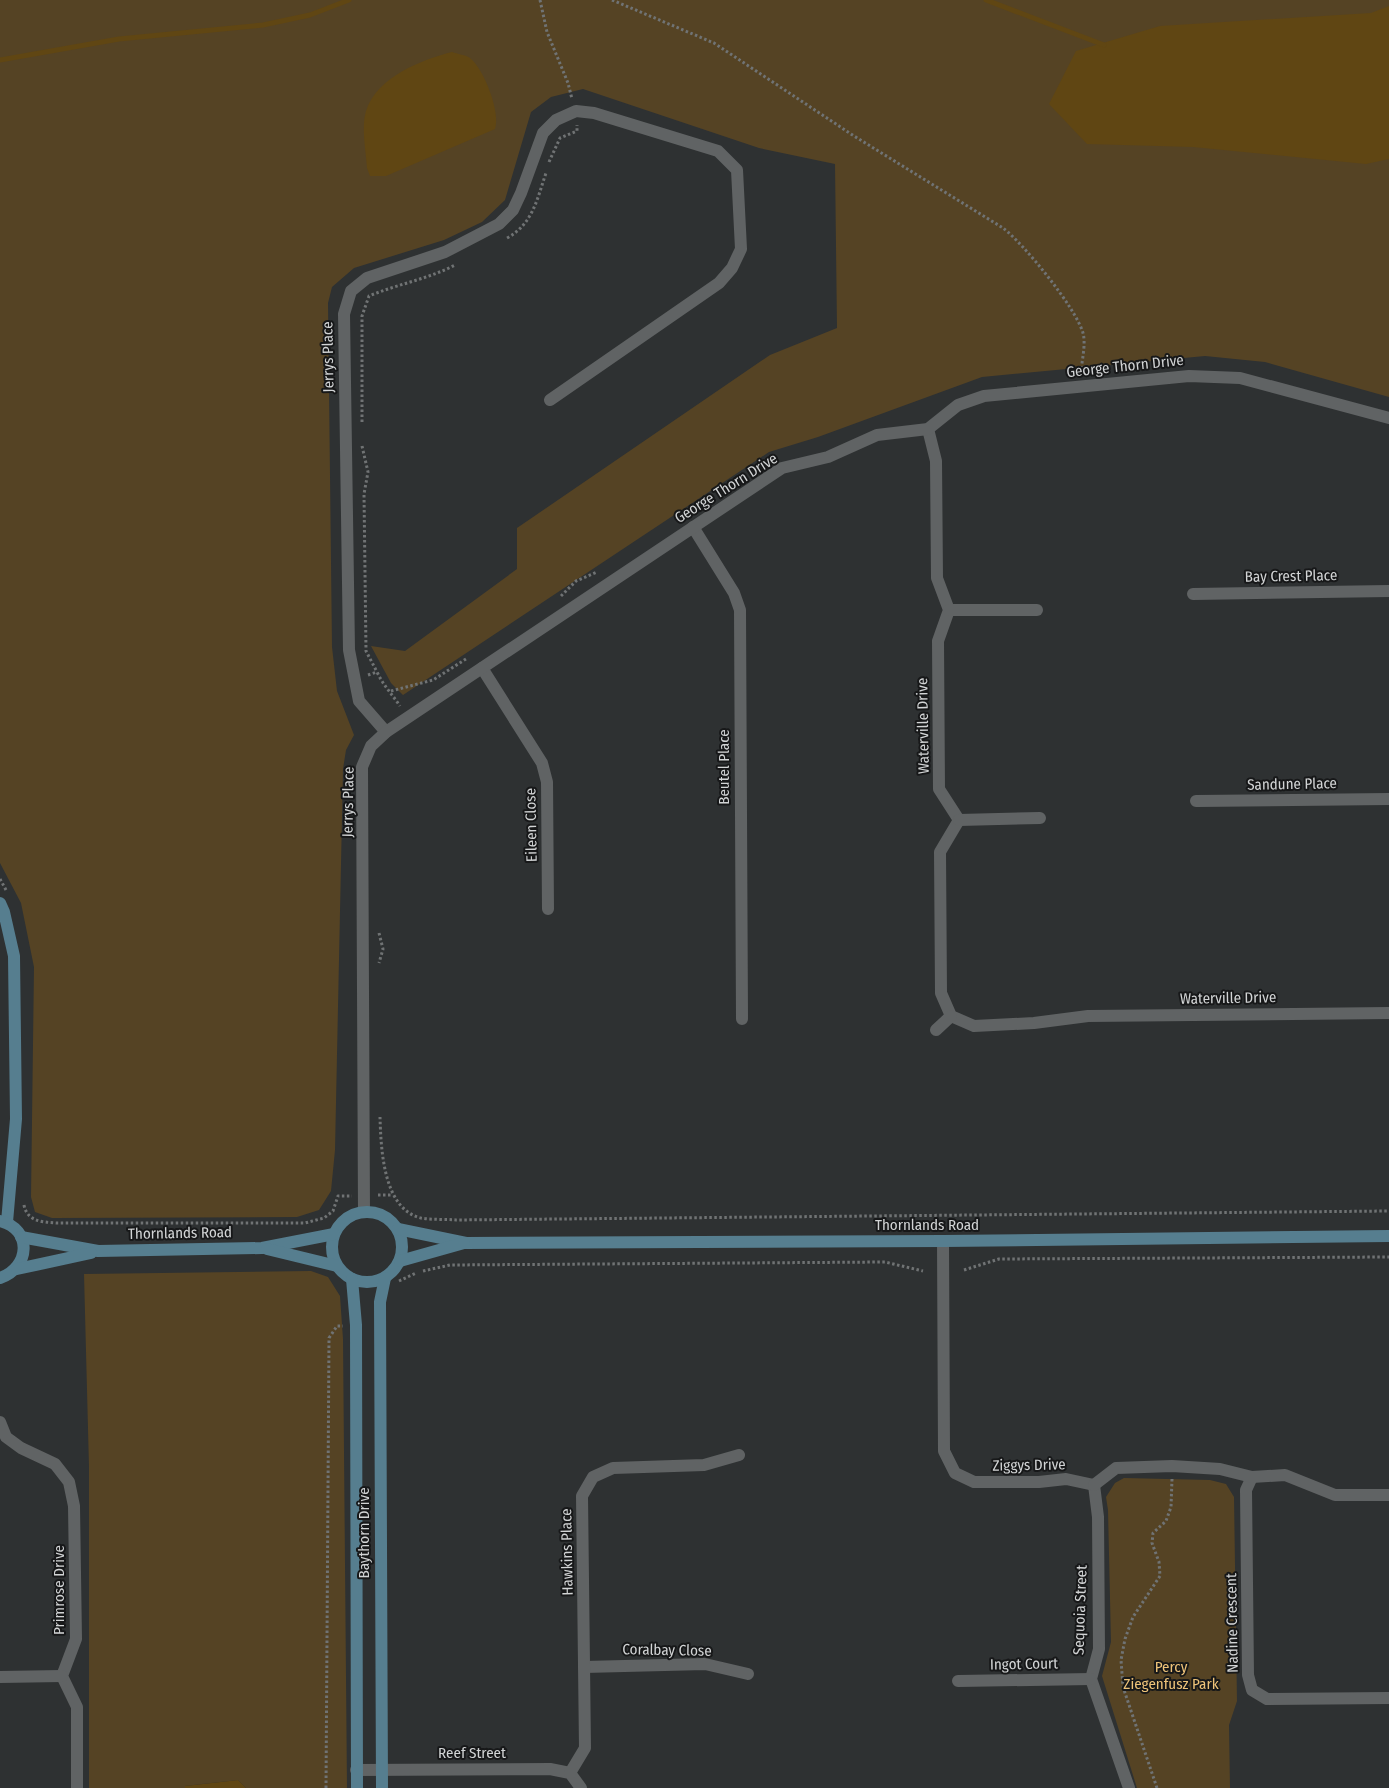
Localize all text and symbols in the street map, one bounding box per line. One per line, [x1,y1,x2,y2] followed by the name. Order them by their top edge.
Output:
[318,321,338,393] street label: Jerrys Place
[1065,351,1185,381] street label: George Thorn Drive
[671,449,781,527] street label: George Thorn Drive
[1245,566,1337,586] street label: Bay Crest Place
[913,678,933,774] street label: Waterville Drive
[715,729,733,805] street label: Beutel Place
[338,766,358,838] street label: Jerrys Place
[1247,774,1337,794] street label: Sandune Place
[521,788,541,862] street label: Eileen Close
[1180,988,1276,1008] street label: Waterville Drive
[875,1216,979,1234] street label: Thornlands Road
[128,1223,232,1243] street label: Thornlands Road
[992,1455,1066,1475] street label: Ziggys Drive
[355,1487,373,1579] street label: Baythorn Drive
[557,1508,577,1596] street label: Hawkins Place
[50,1545,68,1635] street label: Primrose Drive
[1069,1565,1091,1655] street label: Sequoia Street
[1222,1573,1242,1673] street label: Nadine Crescent
[622,1640,712,1660] street label: Coralbay Close
[990,1654,1058,1674] street label: Ingot Court
[1123,1658,1219,1693] park label: Percy Ziegenfusz Park
[438,1744,506,1762] street label: Reef Street

